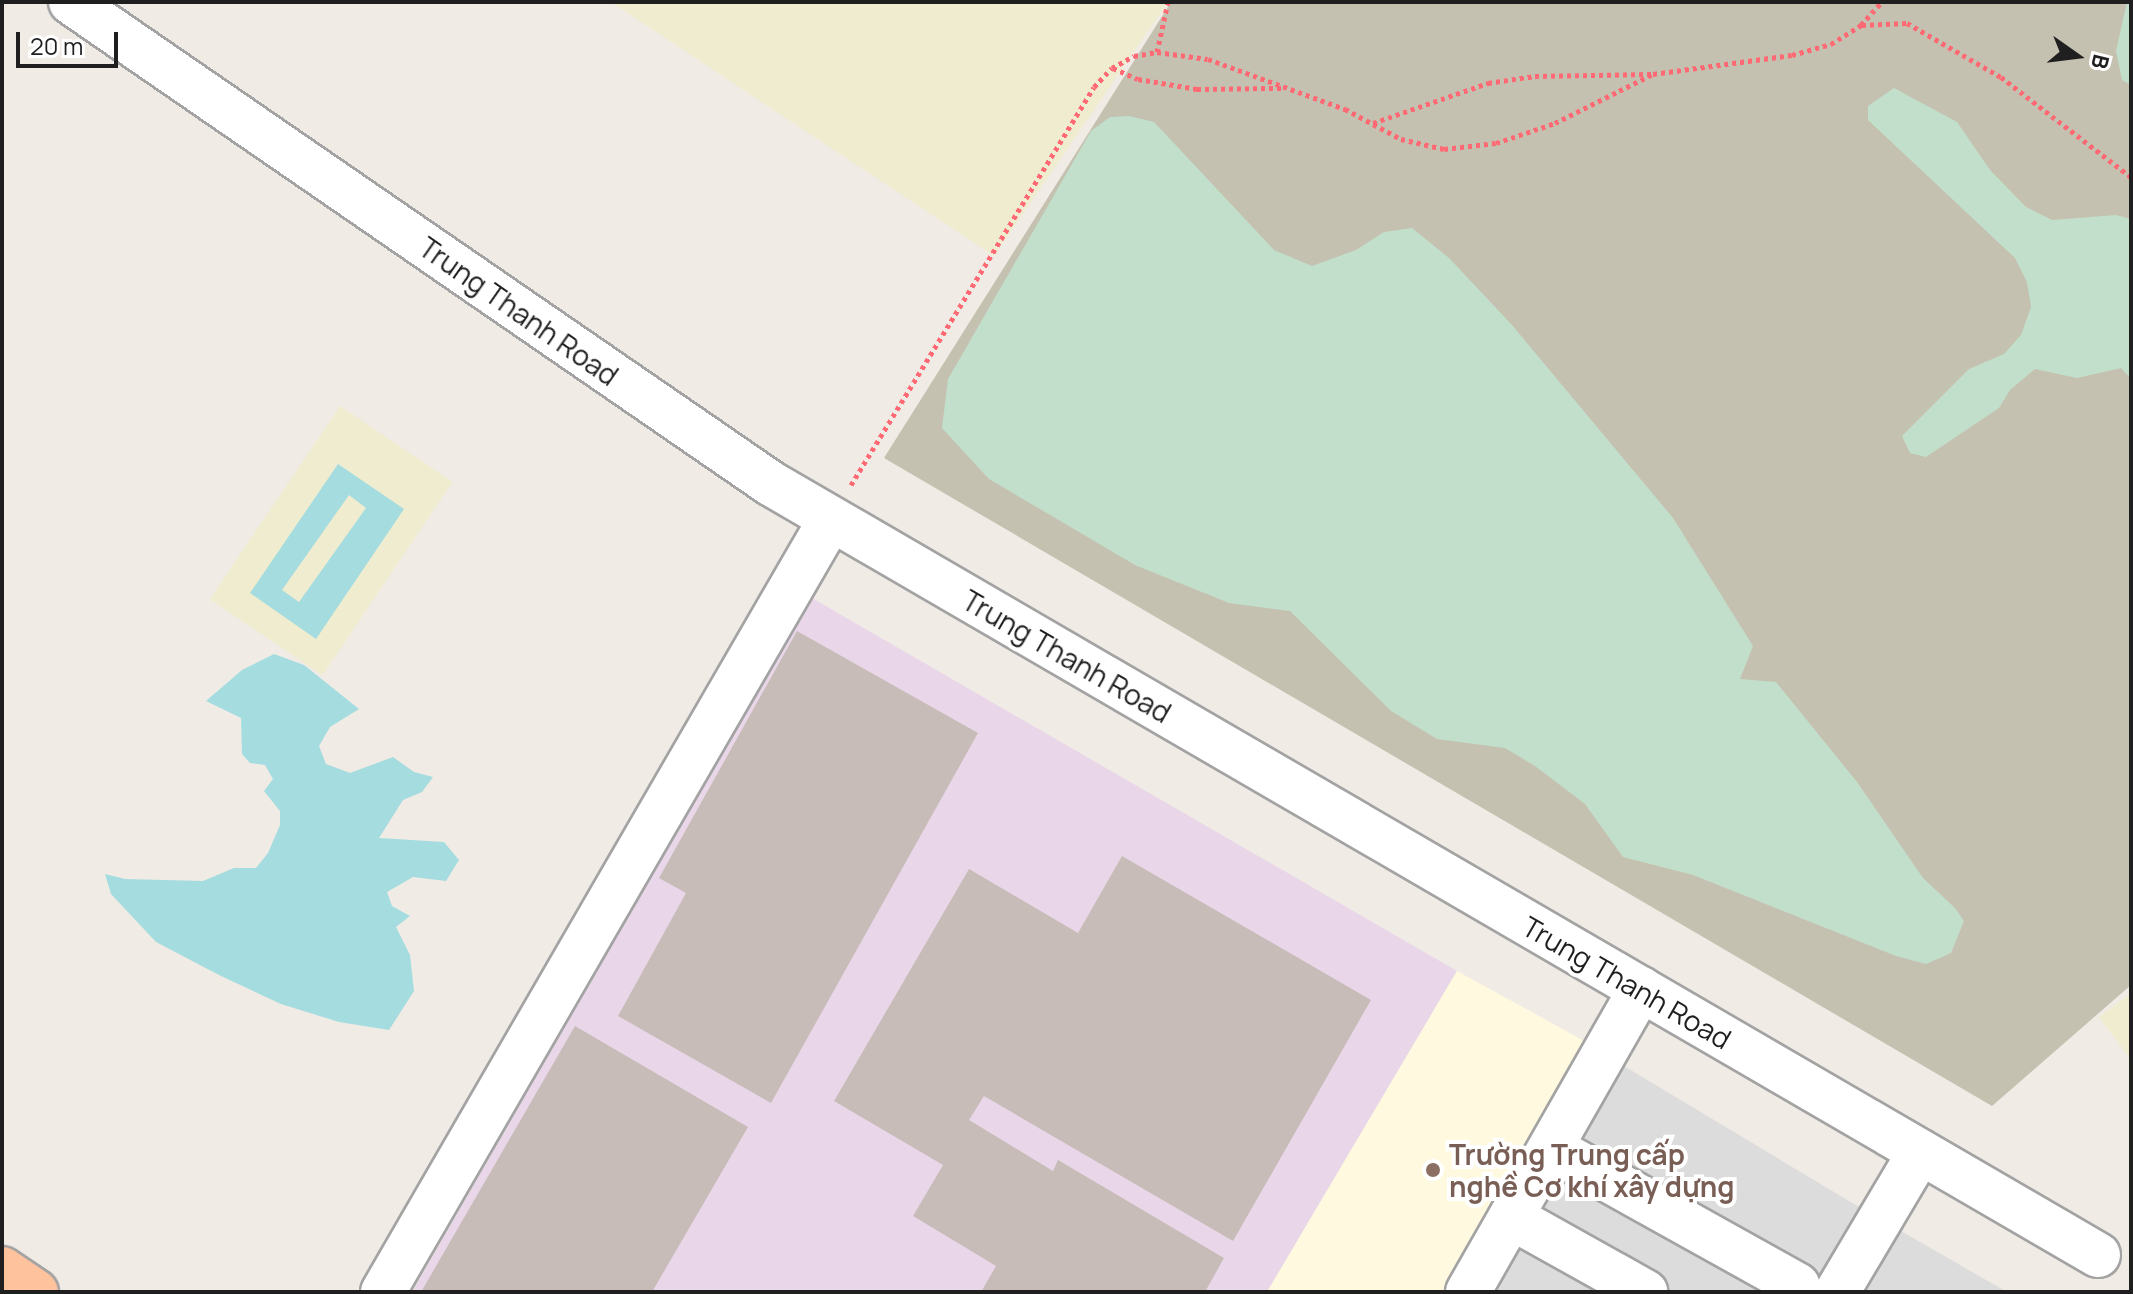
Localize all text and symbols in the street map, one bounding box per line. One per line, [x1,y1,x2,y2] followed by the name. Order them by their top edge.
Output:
[20,16,122,66] scale bar
[2037,16,2117,96] north arrow
[30,29,83,62] text: 20 m
[2084,51,2117,72] text: B
[413,230,625,392] street label: Trung Thanh Road
[957,583,1177,729] street label: Trung Thanh Road
[1517,909,1737,1055] street label: Trung Thanh Road
[1449,1137,1734,1203] place label: Trường Trung cấp nghề Cơ khí xây dựng
[1424,1161,1442,1179] marker: Trường Trung cấp nghề Cơ khí xây dựng

